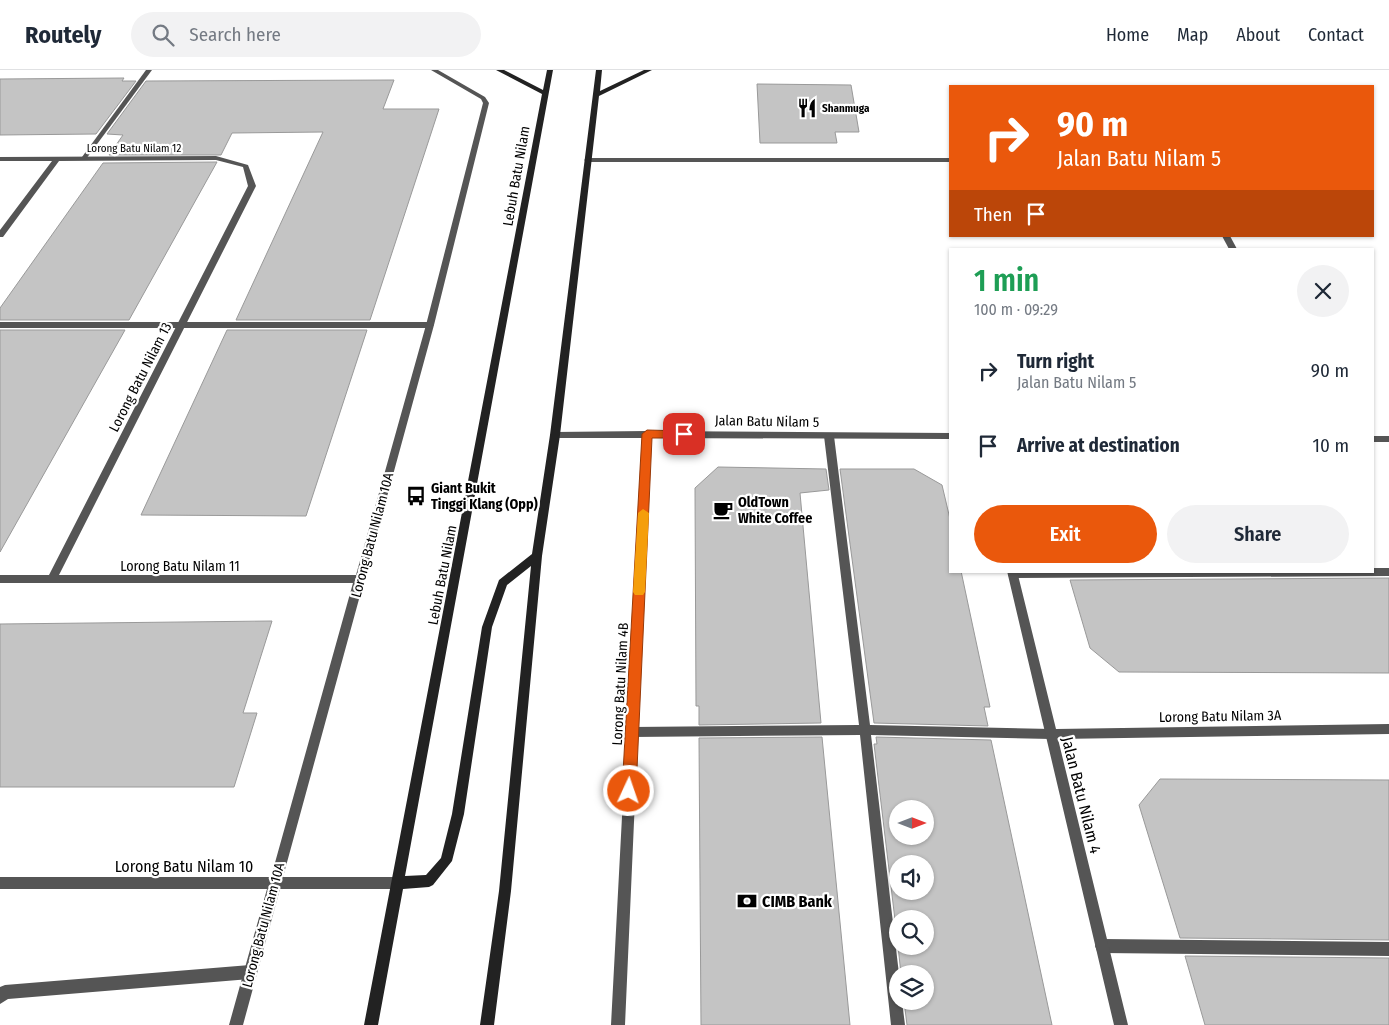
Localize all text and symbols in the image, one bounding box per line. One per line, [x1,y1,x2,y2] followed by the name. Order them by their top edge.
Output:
[131,12,481,57] search box
[25,21,101,49] text: Routely
[149,21,177,49] icon: search
[189,23,281,46] text: Search here
[1106,24,1149,46] text: Home
[1177,24,1208,46] text: Map
[1236,24,1280,46] text: About
[1308,24,1364,46] text: Contact
[796,97,818,119] restaurant icon: Shanmuga
[822,102,870,115] place label: Shanmuga
[1057,103,1128,145] text: 90 m
[974,105,1039,170] icon: right
[499,125,534,227] street label: Lebuh Batu Nilam
[87,142,181,155] street label: Lorong Batu Nilam 12
[1057,145,1221,172] text: Jalan Batu Nilam 5
[1022,200,1050,228] icon: arrive
[974,203,1012,226] text: Then
[974,263,1039,299] text: 1 min
[1297,265,1349,317] button: close
[974,300,1058,319] text: 100 m · 09:29
[106,320,175,435] street label: Lorong Batu Nilam 13
[1017,350,1094,373] text: Turn right
[974,357,1002,385] icon: right
[1311,359,1349,382] text: 90 m
[1017,373,1136,392] text: Jalan Batu Nilam 5
[715,412,819,431] street label: Jalan Batu Nilam 5
[663,413,705,455] pin
[670,420,698,448] icon: arrive
[974,432,1002,460] icon: arrive
[1017,434,1180,457] text: Arrive at destination
[1313,434,1349,457] text: 10 m
[348,470,398,600] street label: Lorong Batu Nilam 10A
[431,480,538,513] place label: Giant Bukit Tinggi Klang (Opp)
[405,485,427,507] bus stop icon: Giant Bukit Tinggi Klang (Opp)
[738,494,812,527] place label: OldTown White Coffee
[712,499,734,521] cafe icon: OldTown White Coffee
[974,505,1157,563] button: Exit
[1167,505,1349,563] button: Share
[424,524,460,626] street label: Lebuh Batu Nilam
[120,558,240,575] street label: Lorong Batu Nilam 11
[609,622,632,746] street label: Lorong Batu Nilam 4B
[1159,707,1282,726] street label: Lorong Batu Nilam 3A
[1058,735,1105,856] street label: Jalan Batu Nilam 4
[602,764,654,816] position arrow
[889,800,934,845] north arrow
[889,800,934,1010] map controls
[889,855,934,900] button: sound
[115,857,253,876] street label: Lorong Batu Nilam 10
[239,860,289,990] street label: Lorong Batu Nilam 10A
[736,890,758,912] bank icon: CIMB Bank
[762,892,833,911] place label: CIMB Bank
[889,910,934,955] button: search
[889,965,934,1010] button: layers

